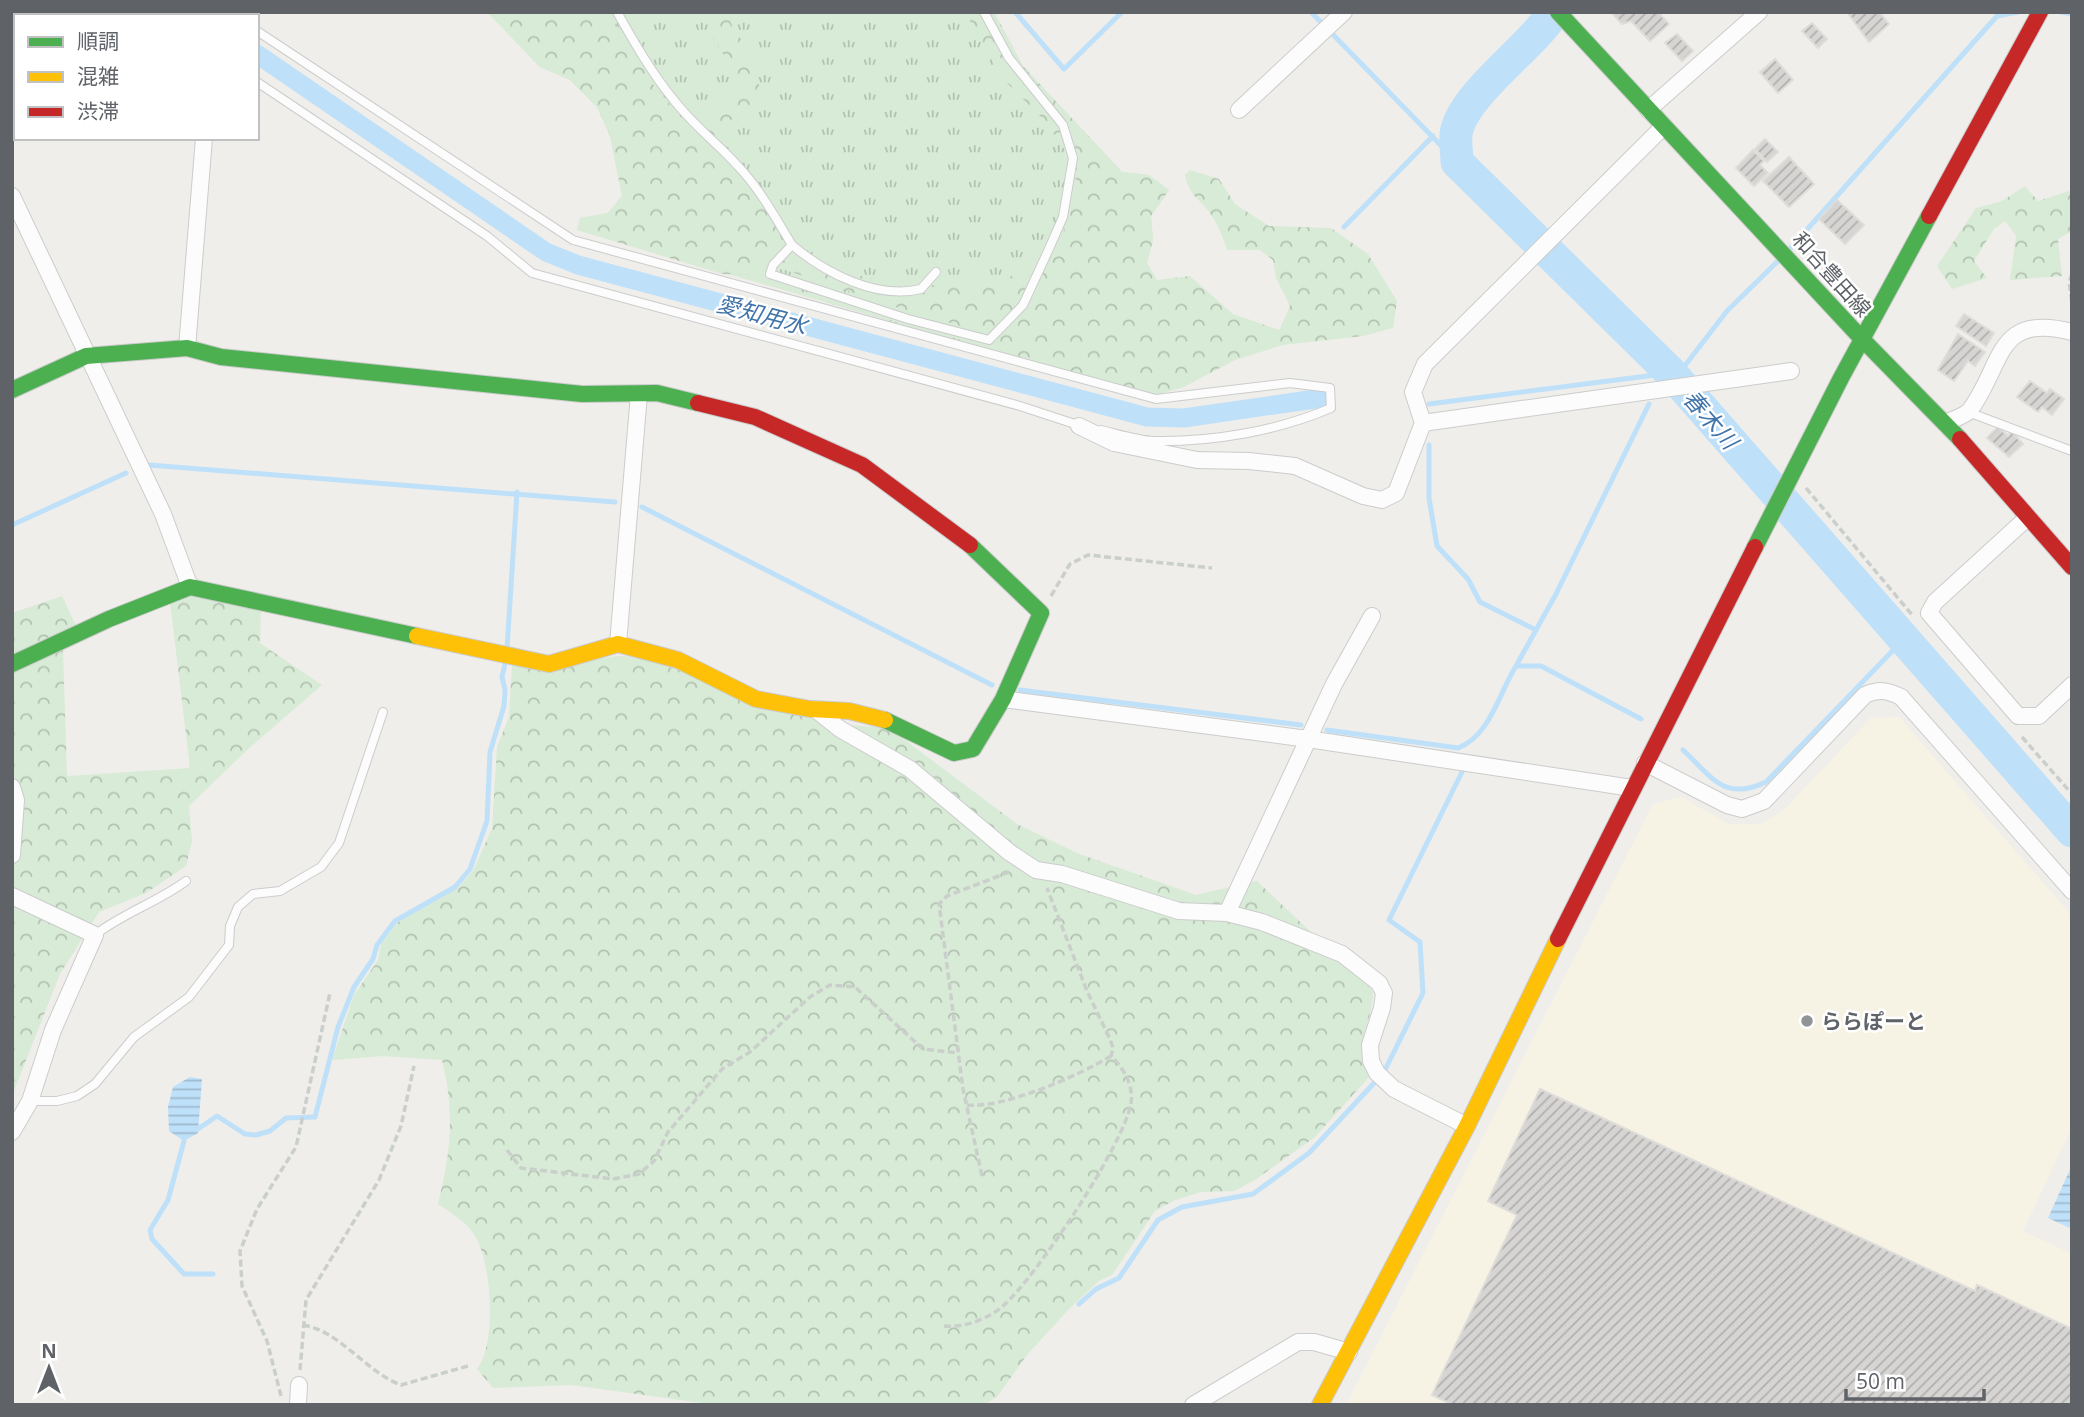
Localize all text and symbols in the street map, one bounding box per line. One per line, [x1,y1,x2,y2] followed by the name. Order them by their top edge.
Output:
[14,14,259,140] legend
[77,27,119,55] text: 順調
[77,62,119,90] text: 混雑
[77,97,119,125] text: 渋滞
[1786,226,1878,322] street label: 和合豊田線
[713,287,813,342] water label: 愛知用水
[1676,382,1748,458] water label: 春木川
[1821,1007,1926,1035] place label: ららぽーと
[1799,1013,1815,1029] marker: ららぽーと
[14,1333,84,1403] north arrow
[41,1338,57,1364] text: N
[1846,1358,1984,1402] scale bar
[1856,1367,1905,1395] text: 50 m

